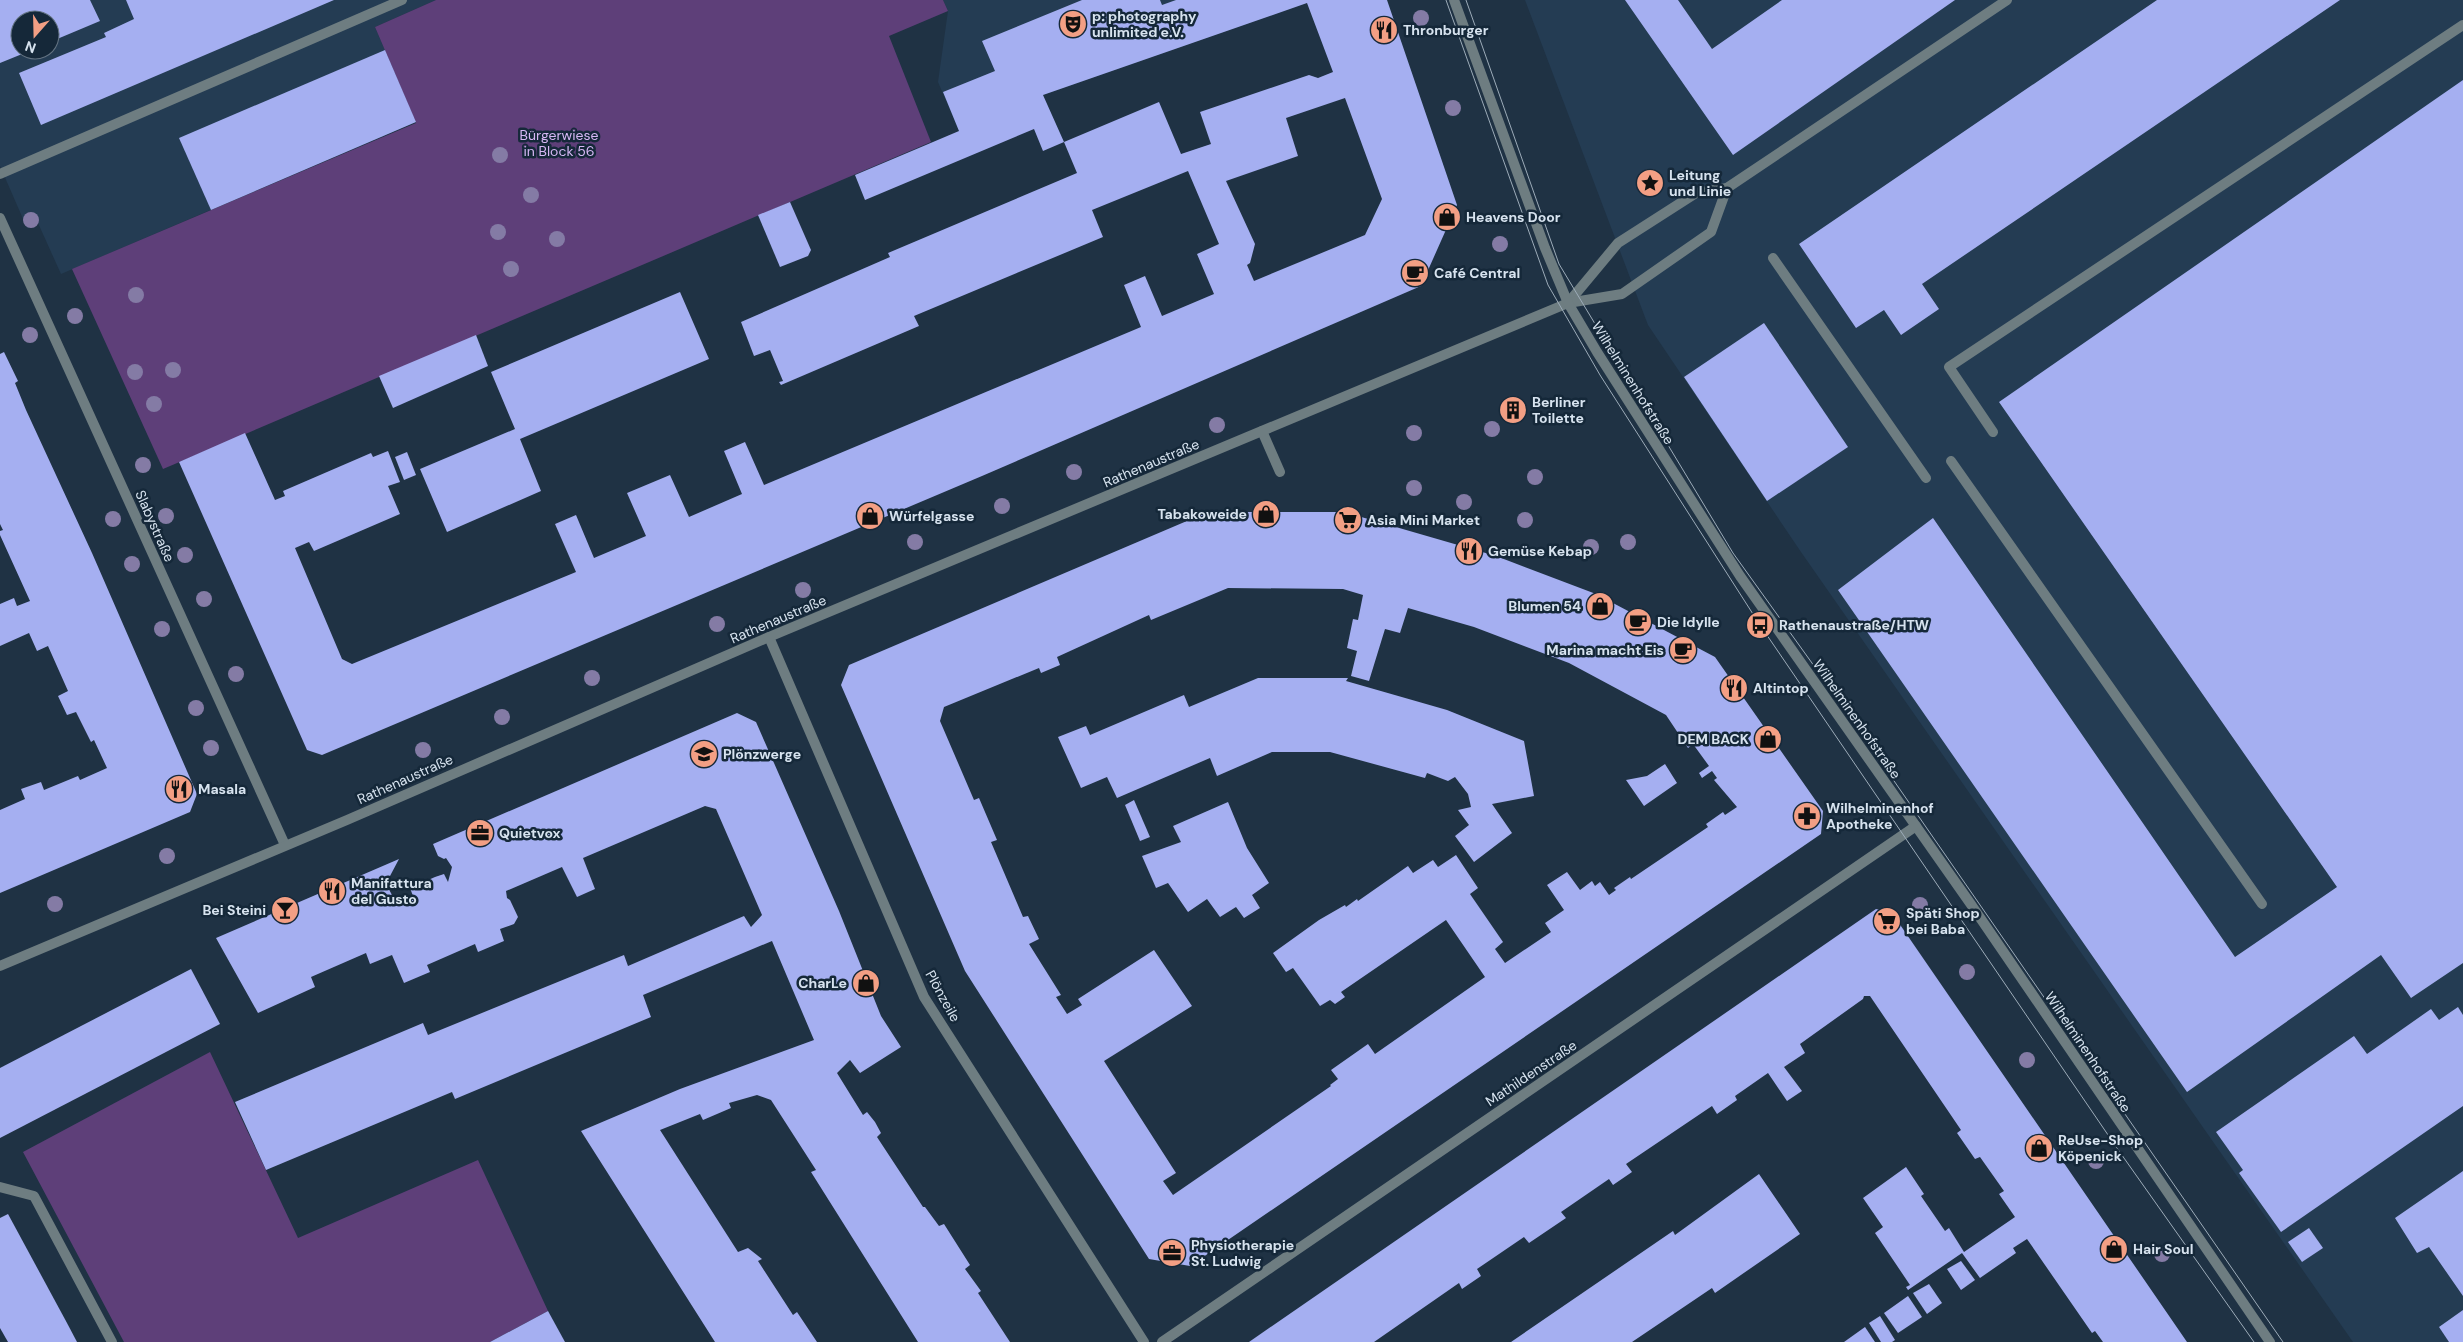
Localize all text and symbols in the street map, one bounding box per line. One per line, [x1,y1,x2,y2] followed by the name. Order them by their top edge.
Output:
[1092,7,1197,41] place label: p: photography unlimited e.V.
[1058,9,1088,39] theatre icon: p: photography unlimited e.V.
[10,10,60,60] north arrow
[1369,15,1399,45] restaurant icon: Thronburger
[1403,21,1489,39] place label: Thronburger
[23,37,38,57] text: N
[519,126,599,160] park label: Bürgerwiese in Block 56
[1669,166,1731,200] place label: Leitung und Linie
[1635,168,1665,198] place icon: Leitung und Linie
[1432,202,1462,232] shop icon: Heavens Door
[1466,208,1561,226] place label: Heavens Door
[1400,258,1430,288] cafe icon: Café Central
[1434,264,1520,282] place label: Café Central
[1588,318,1678,448] street label: Wilhelminenhofstraße
[1532,393,1586,427] place label: Berliner Toilette
[1498,395,1528,425] building icon: Berliner Toilette
[1100,435,1202,491] street label: Rathenaustraße
[131,487,179,565] street label: Slabystraße
[1251,499,1281,529] shop icon: Tabakoweide
[855,501,885,531] shop icon: Würfelgasse
[1157,505,1247,523] place label: Tabakoweide
[1333,505,1363,535] supermarket icon: Asia Mini Market
[889,507,974,525] place label: Würfelgasse
[1367,511,1480,529] place label: Asia Mini Market
[1454,536,1484,566] restaurant icon: Gemüse Kebap
[1488,542,1592,560] place label: Gemüse Kebap
[727,591,829,647] street label: Rathenaustraße
[1585,591,1615,621] shop icon: Blumen 54
[1508,597,1581,615] place label: Blumen 54
[1623,607,1653,637] cafe icon: Die Idylle
[1745,610,1775,640] bus stop icon: Rathenaustraße/HTW
[1657,613,1720,631] place label: Die Idylle
[1779,616,1929,634] place label: Rathenaustraße/HTW
[1668,635,1698,665] cafe icon: Marina macht Eis
[1546,641,1664,659] place label: Marina macht Eis
[1809,656,1905,782] street label: Wilhelminenhofstraße
[1719,673,1749,703] restaurant icon: Altintop
[1753,679,1809,697] place label: Altintop
[1753,724,1783,754] shop icon: DEM BACK
[1678,730,1749,748] place label: DEM BACK
[689,739,719,769] school or university icon: Plönzwerge
[723,745,801,763] place label: Plönzwerge
[354,750,456,808] street label: Rathenaustraße
[164,774,194,804] restaurant icon: Masala
[198,780,246,798] place label: Masala
[1826,799,1934,833] place label: Wilhelminenhof Apotheke
[1792,801,1822,831] pharmacy icon: Wilhelminenhof Apotheke
[465,818,495,848] office icon: Quietvox
[499,824,561,842] place label: Quietvox
[351,874,432,908] place label: Manifattura del Gusto
[317,876,347,906] restaurant icon: Manifattura del Gusto
[270,895,300,925] bar icon: Bei Steini
[202,901,266,919] place label: Bei Steini
[1906,904,1980,938] place label: Späti Shop bei Baba
[1872,906,1902,936] supermarket icon: Späti Shop bei Baba
[921,967,965,1025] street label: Plönzeile
[851,968,881,998] shop icon: CharLe
[798,974,847,992] place label: CharLe
[2041,988,2135,1116] street label: Wilhelminenhofstraße
[1482,1036,1580,1110] street label: Mathildenstraße
[2058,1131,2143,1165] place label: ReUse-Shop Köpenick
[2024,1133,2054,1163] shop icon: ReUse-Shop Köpenick
[2099,1234,2129,1264] shop icon: Hair Soul
[1191,1236,1294,1270] place label: Physiotherapie St. Ludwig
[1157,1238,1187,1268] office icon: Physiotherapie St. Ludwig
[2133,1240,2193,1258] place label: Hair Soul

